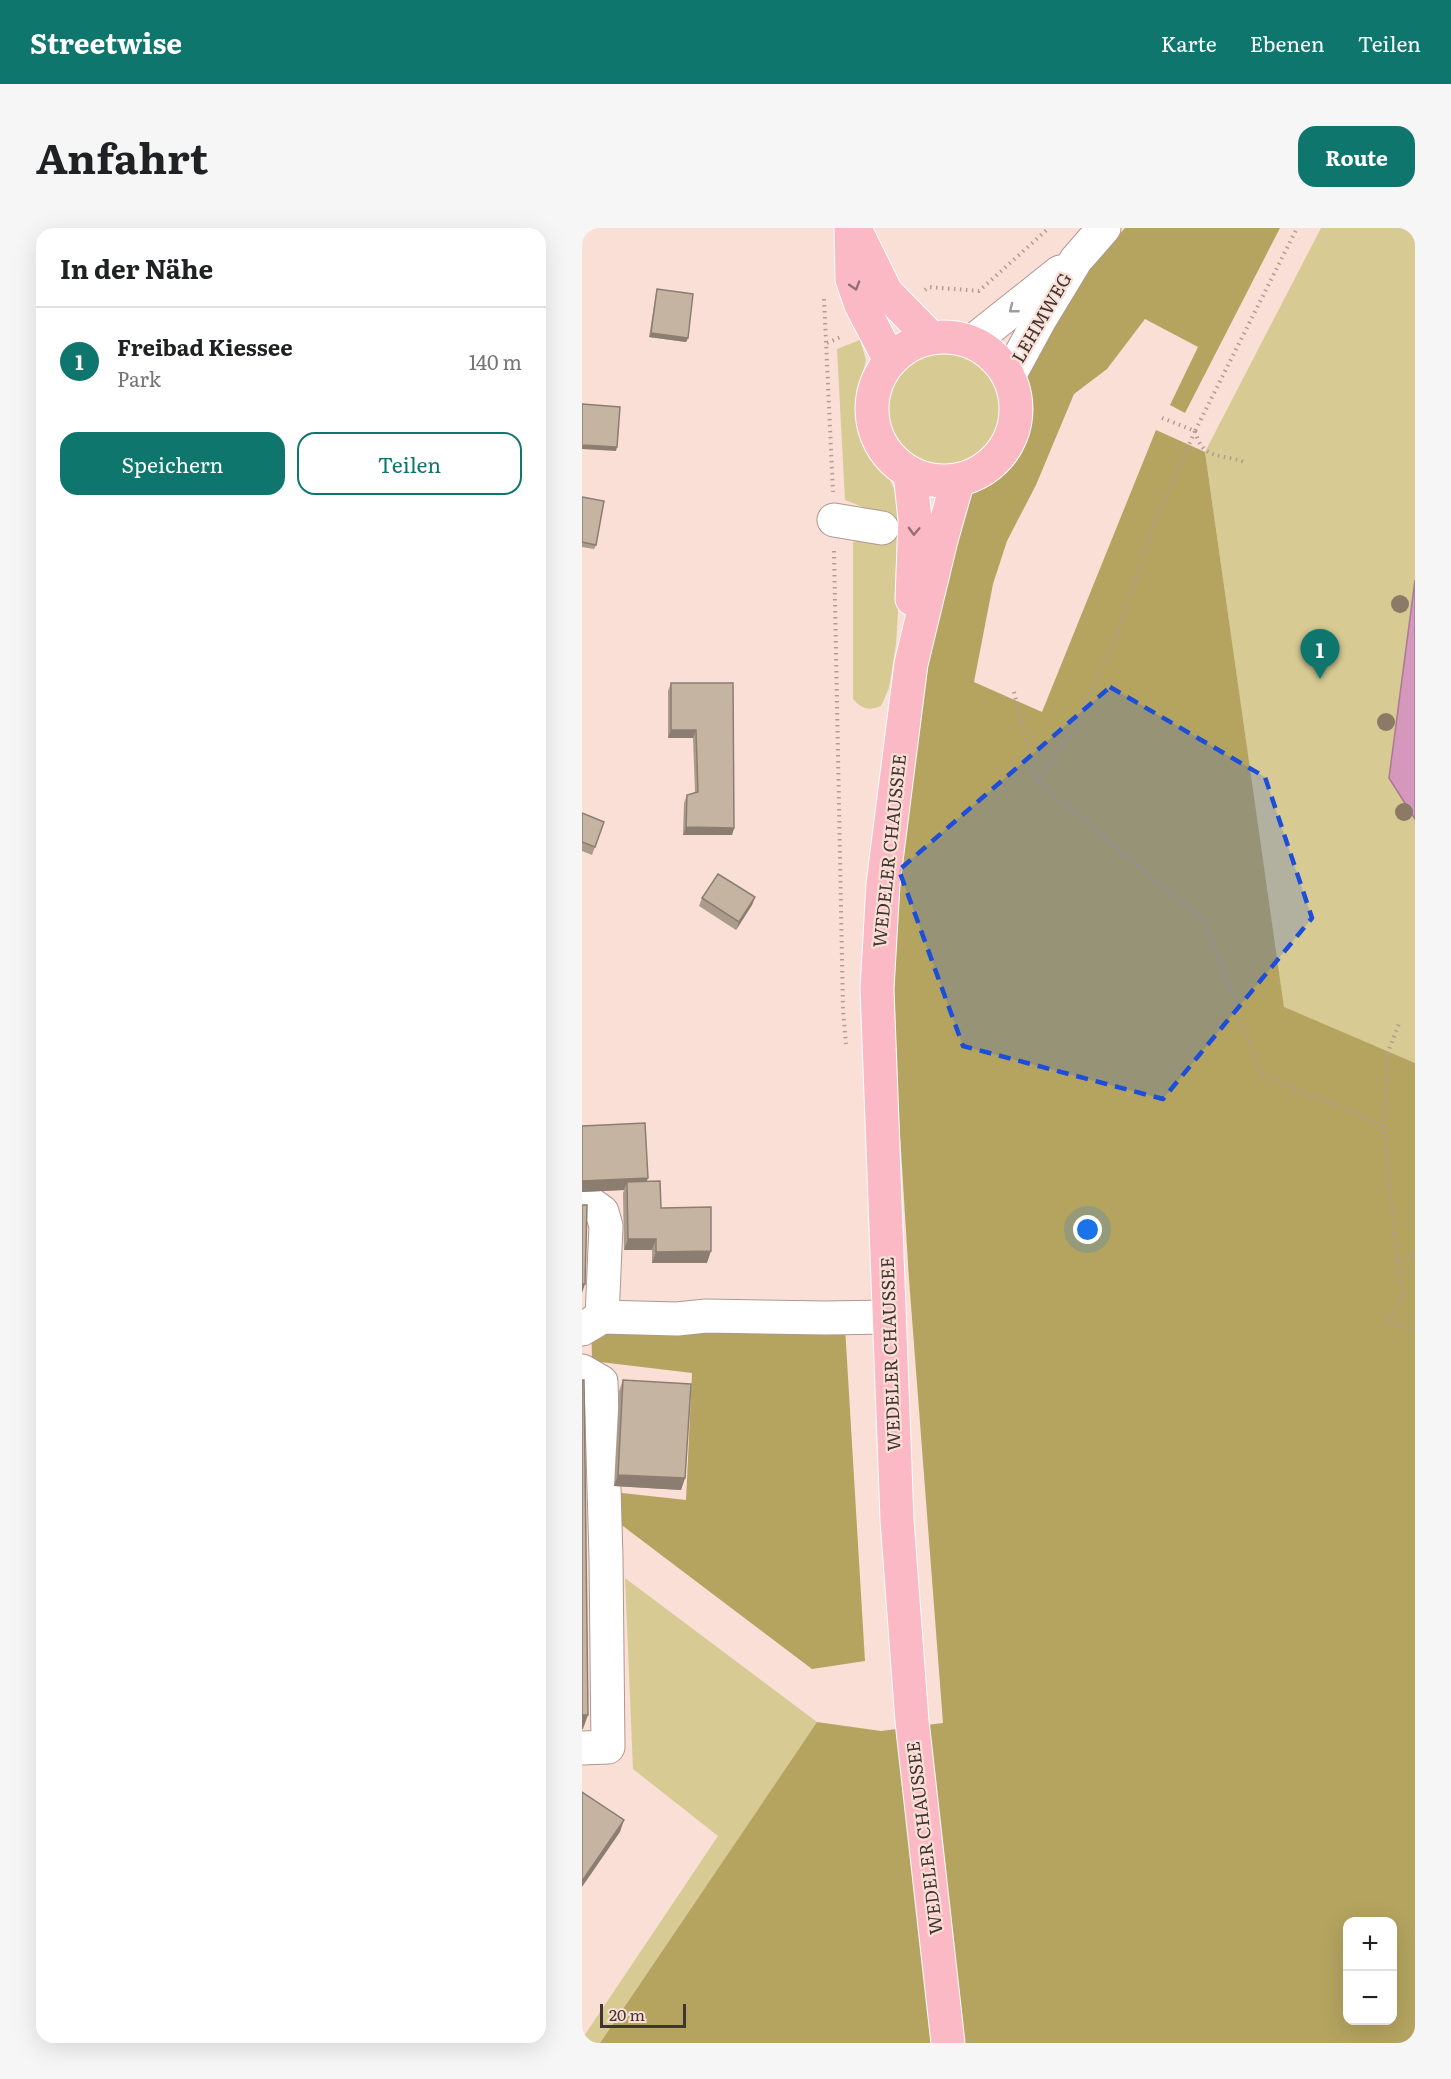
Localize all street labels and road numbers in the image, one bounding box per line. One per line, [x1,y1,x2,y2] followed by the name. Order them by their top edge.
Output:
[1004,267,1077,367] street label: LEHMWEG
[865,753,912,949] street label: WEDELER CHAUSSEE
[873,1256,906,1452] street label: WEDELER CHAUSSEE
[898,1740,949,1936] street label: WEDELER CHAUSSEE

